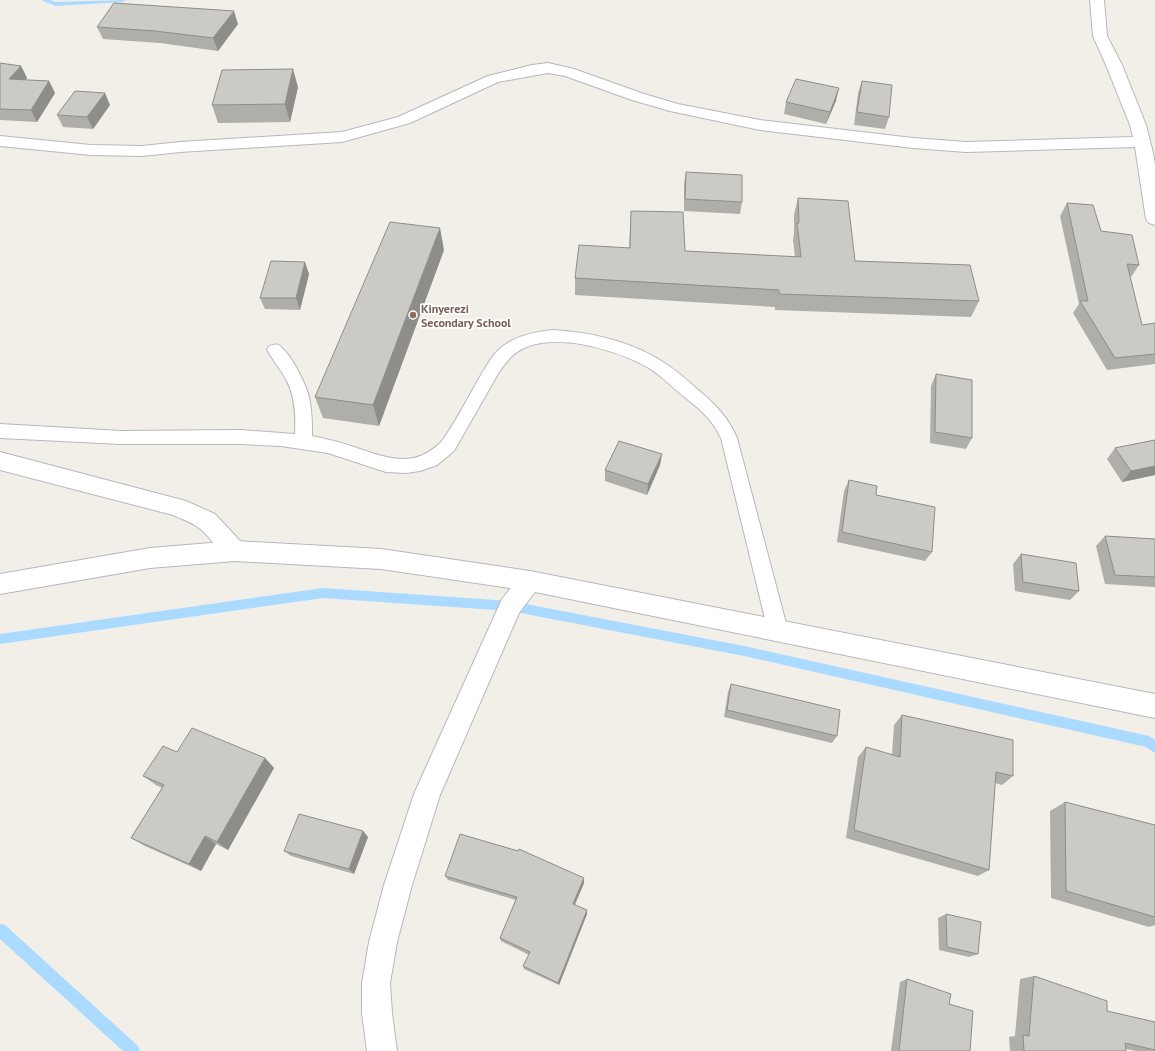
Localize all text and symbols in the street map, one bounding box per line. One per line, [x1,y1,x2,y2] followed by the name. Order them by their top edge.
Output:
[421,301,511,330] place label: Kinyerezi Secondary School
[408,310,418,320] marker: Kinyerezi Secondary School

